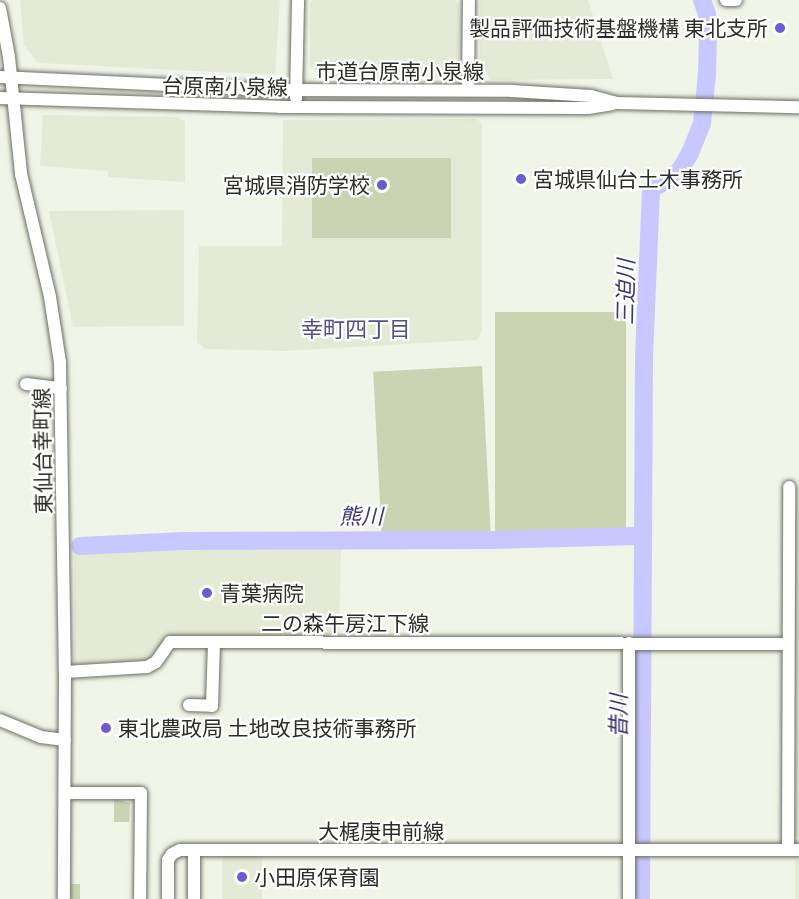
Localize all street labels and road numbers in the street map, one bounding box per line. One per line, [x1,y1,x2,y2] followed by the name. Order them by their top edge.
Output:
[316,58,484,84] street label: 市道台原南小泉線
[162,72,288,100] street label: 台原南小泉線
[28,388,56,514] street label: 東仙台幸町線
[261,610,429,636] street label: 二の森午房江下線
[318,818,444,844] street label: 大梶庚申前線

